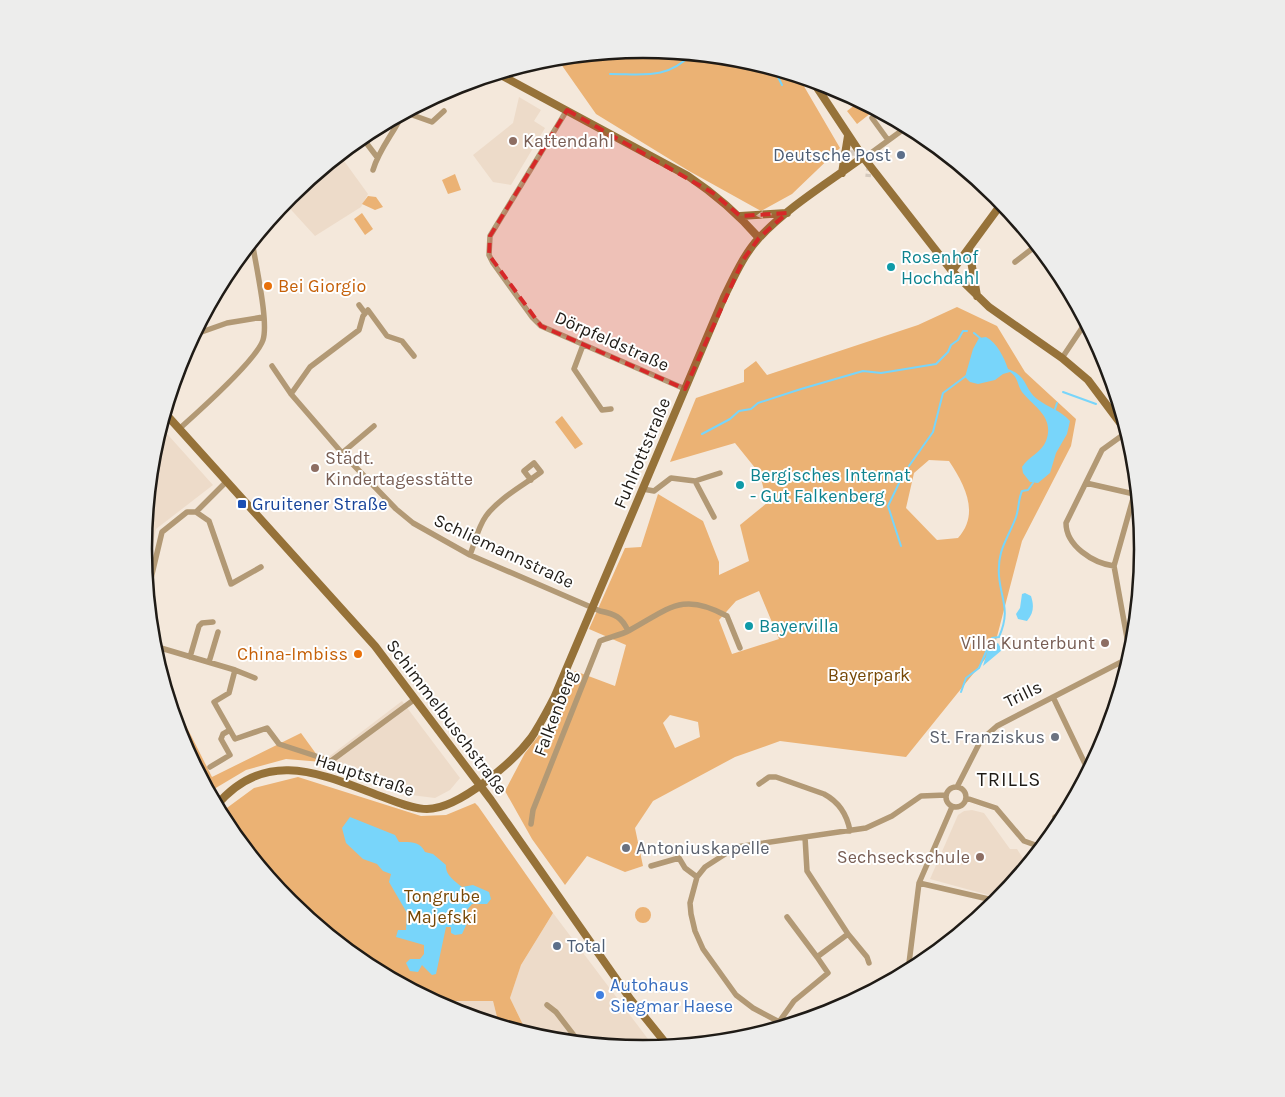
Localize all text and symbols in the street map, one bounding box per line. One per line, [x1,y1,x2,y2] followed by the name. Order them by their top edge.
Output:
[523,130,614,152] place label: Kattendahl
[507,135,519,147] marker: Kattendahl
[773,144,891,166] place label: Deutsche Post
[895,149,907,161] marker: Deutsche Post
[755,212,771,220] one-way arrow
[901,246,980,289] place label: Rosenhof Hochdahl
[885,261,897,273] marker: Rosenhof Hochdahl
[278,275,366,297] place label: Bei Giorgio
[262,280,274,292] marker: Bei Giorgio
[551,306,673,376] street label: Dörpfeldstraße
[609,394,675,512] street label: Fuhlrottstraße
[325,447,473,490] place label: Städt. Kindertagesstätte
[309,462,321,474] marker: Städt. Kindertagesstätte
[750,464,911,507] place label: Bergisches Internat - Gut Falkenberg
[734,479,746,491] marker: Bergisches Internat - Gut Falkenberg
[252,493,388,515] place label: Gruitener Straße
[236,498,248,510] marker: Gruitener Straße
[430,509,578,593] street label: Schliemannstraße
[759,615,839,637] place label: Bayervilla
[743,620,755,632] marker: Bayervilla
[961,632,1095,654] place label: Villa Kunterbunt
[382,635,512,799] street label: Schimmelbuschstraße
[1099,637,1111,649] marker: Villa Kunterbunt
[237,643,348,665] place label: China-Imbiss
[352,648,364,660] marker: China-Imbiss
[828,664,910,686] park label: Bayerpark
[529,667,581,759] street label: Falkenberg
[1001,676,1045,712] street label: Trills
[929,726,1045,748] place label: St. Franziskus
[1049,731,1061,743] marker: St. Franziskus
[313,749,417,801] street label: Hauptstraße
[977,768,1041,791] district label: TRILLS
[636,837,770,859] place label: Antoniuskapelle
[620,842,632,854] marker: Antoniuskapelle
[837,846,970,868] place label: Sechseckschule
[974,851,986,863] marker: Sechseckschule
[404,885,480,928] park label: Tongrube Majefski
[567,935,606,957] place label: Total
[551,940,563,952] marker: Total
[610,974,733,1017] place label: Autohaus Siegmar Haese
[594,989,606,1001] marker: Autohaus Siegmar Haese

